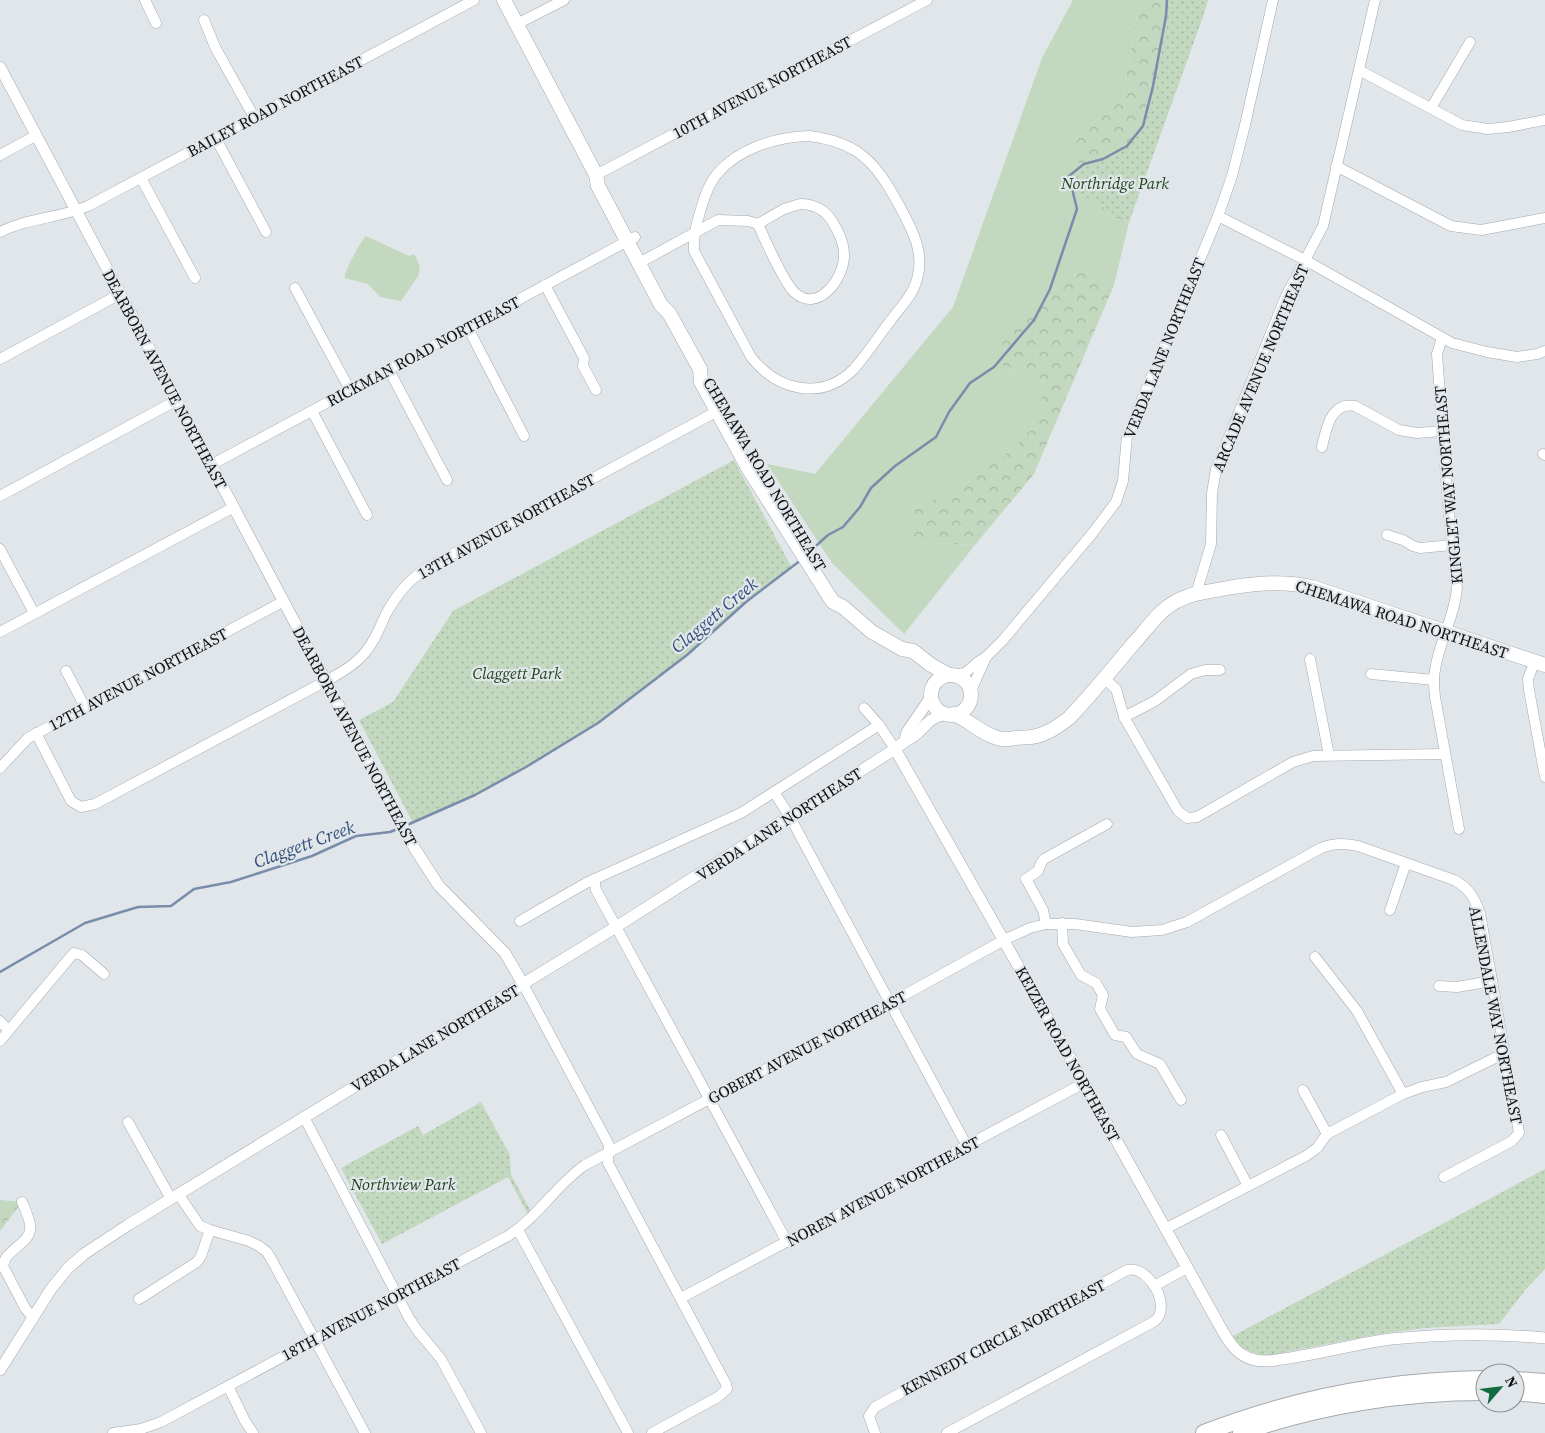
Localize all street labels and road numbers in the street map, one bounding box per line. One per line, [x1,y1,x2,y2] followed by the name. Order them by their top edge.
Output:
[669,30,856,144] street label: 10TH AVENUE NORTHEAST
[183,50,367,162] street label: BAILEY ROAD NORTHEAST
[1118,254,1210,442] street label: VERDA LANE NORTHEAST
[1206,261,1314,475] street label: ARCADE AVENUE NORTHEAST
[98,265,233,493] street label: DEARBORN AVENUE NORTHEAST
[322,290,524,411] street label: RICKMAN ROAD NORTHEAST
[698,373,832,575] street label: CHEMAWA ROAD NORTHEAST
[1428,385,1468,585] street label: KINGLET WAY NORTHEAST
[413,468,599,584] street label: 13TH AVENUE NORTHEAST
[1293,574,1512,664] street label: CHEMAWA ROAD NORTHEAST
[45,622,232,736] street label: 12TH AVENUE NORTHEAST
[288,622,423,850] street label: DEARBORN AVENUE NORTHEAST
[692,762,866,886] street label: VERDA LANE NORTHEAST
[1464,904,1528,1126] street label: ALLENDALE WAY NORTHEAST
[1010,962,1126,1146] street label: KEIZER ROAD NORTHEAST
[347,979,524,1097] street label: VERDA LANE NORTHEAST
[704,985,911,1109] street label: GOBERT AVENUE NORTHEAST
[783,1130,984,1251] street label: NOREN AVENUE NORTHEAST
[278,1252,465,1366] street label: 18TH AVENUE NORTHEAST
[897,1273,1109,1400] street label: KENNEDY CIRCLE NORTHEAST

